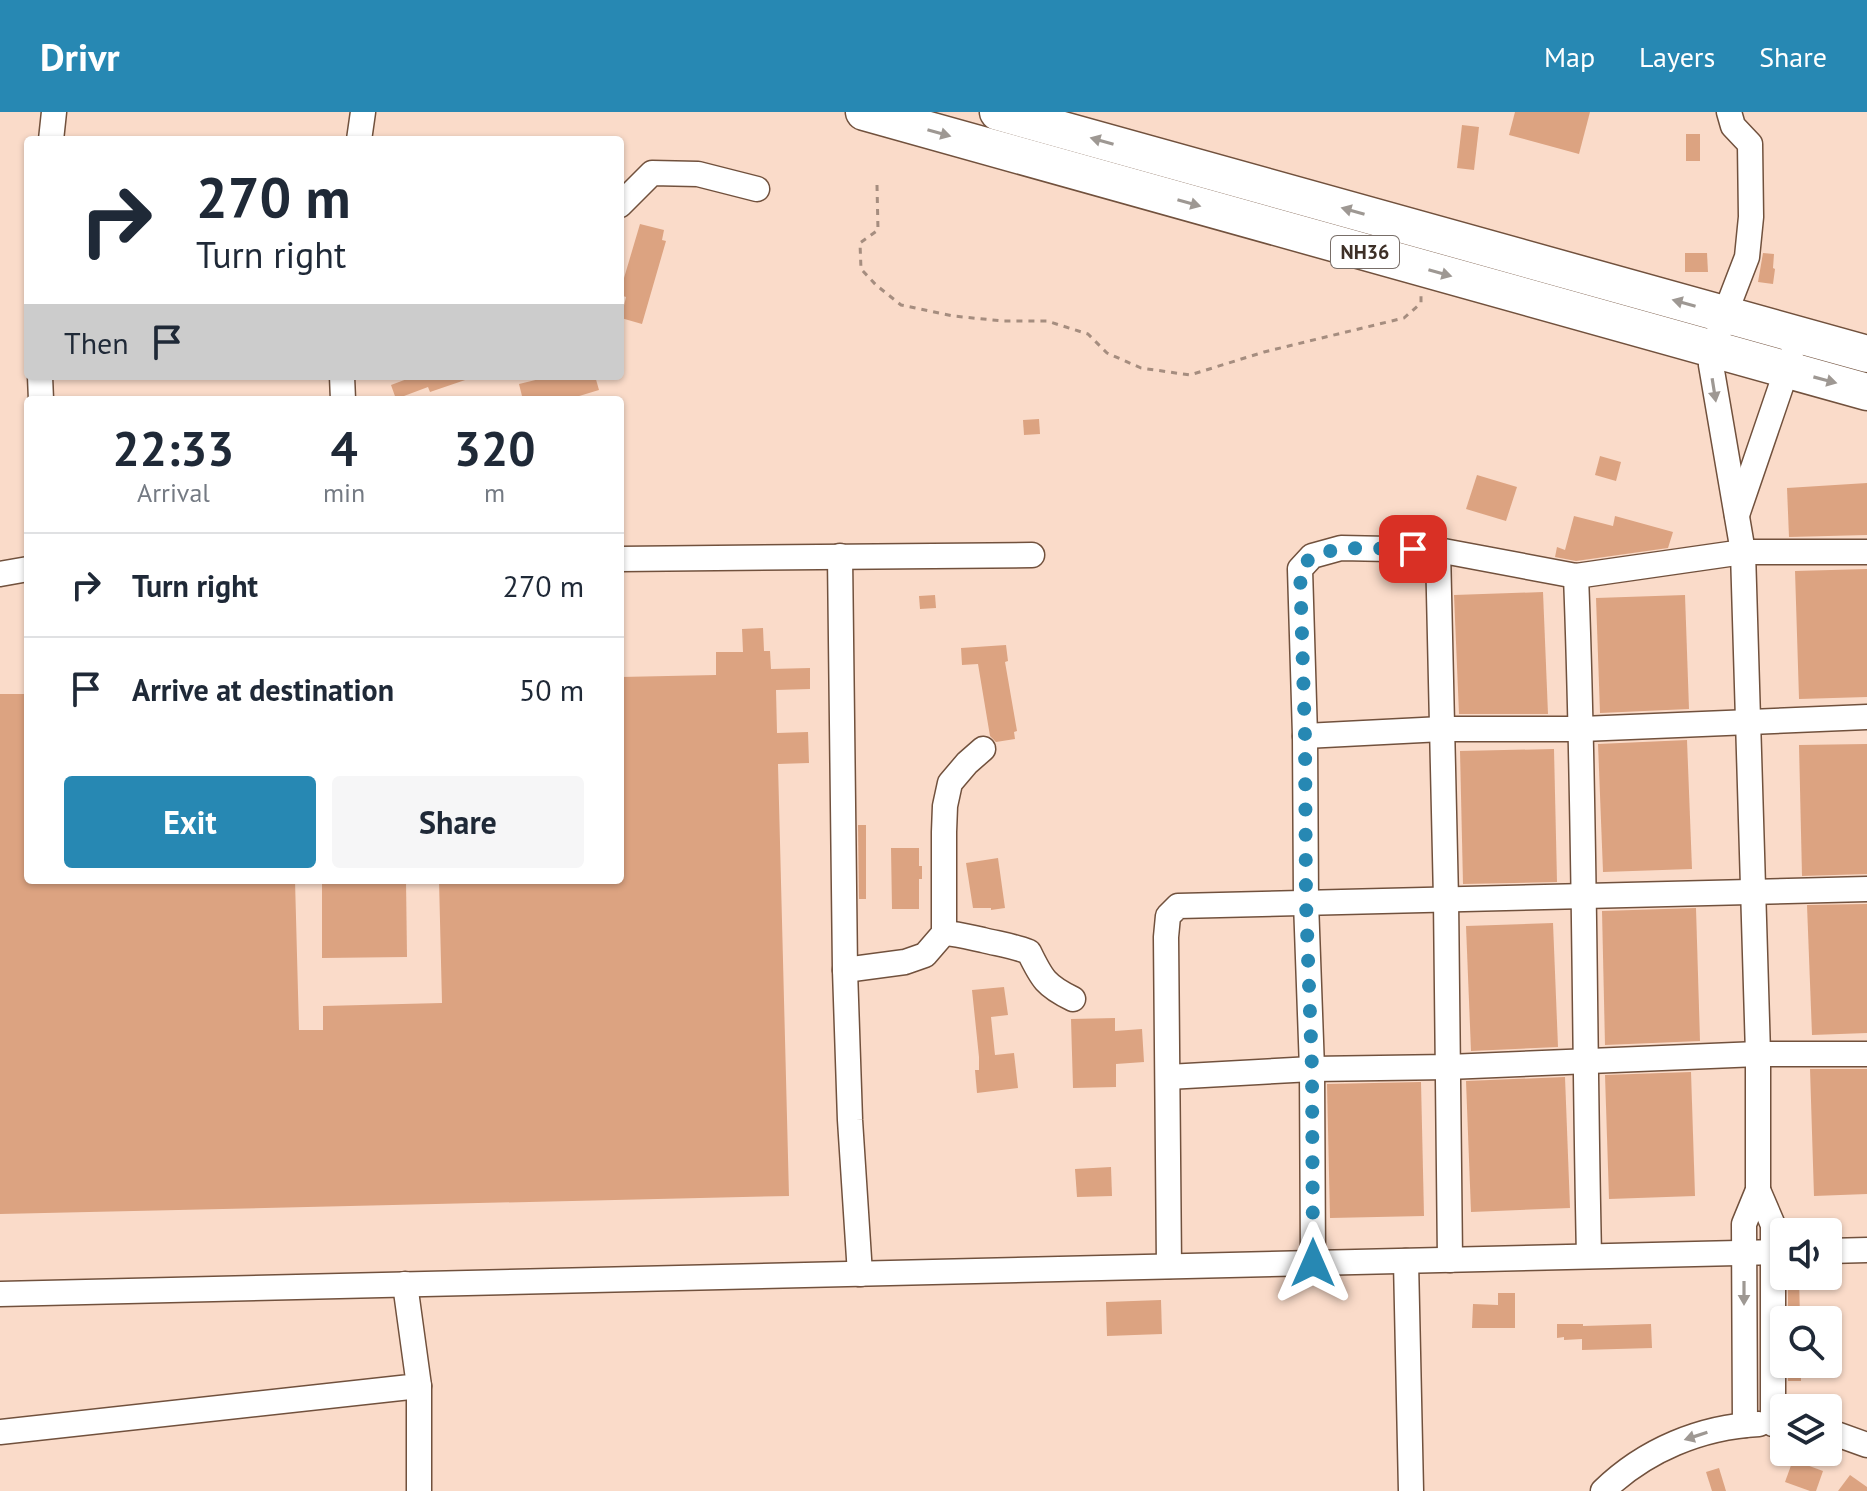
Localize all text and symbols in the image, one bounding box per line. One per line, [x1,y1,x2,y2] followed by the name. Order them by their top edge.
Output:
[40,32,120,81] text: Drivr
[1544,38,1595,75] text: Map
[1639,38,1715,75] text: Layers
[1759,38,1827,75] text: Share
[927,127,951,140] one-way arrow
[1090,134,1114,147] one-way arrow
[196,161,351,233] text: 270 m
[64,168,168,272] icon: right
[1178,197,1202,210] one-way arrow
[1340,204,1365,216] one-way arrow
[196,231,346,278] text: Turn right
[1331,236,1399,268] road number: NH36
[1428,267,1452,280] one-way arrow
[1672,296,1696,309] one-way arrow
[145,320,189,364] icon: arrive
[64,323,129,362] text: Then
[1814,374,1838,387] one-way arrow
[1709,378,1721,403] one-way arrow
[113,417,234,479] text: 22:33
[330,417,358,479] text: 4
[454,417,535,479] text: 320
[137,476,210,509] text: Arrival
[323,476,365,509] text: min
[484,476,505,509] text: m
[1379,515,1447,583] pin
[1391,527,1435,571] icon: arrive
[64,563,108,607] icon: right
[132,566,258,605] text: Turn right
[503,566,584,605] text: 270 m
[64,667,108,711] icon: arrive
[132,670,394,709] text: Arrive at destination
[519,670,584,709] text: 50 m
[64,776,316,868] button: Exit
[332,776,584,868] button: Share
[1770,1218,1842,1466] map controls
[1770,1218,1842,1290] button: sound
[1271,1221,1355,1305] position arrow
[1738,1281,1750,1306] one-way arrow
[1770,1306,1842,1378] button: search
[1770,1394,1842,1466] button: layers
[1684,1430,1708,1442] one-way arrow

